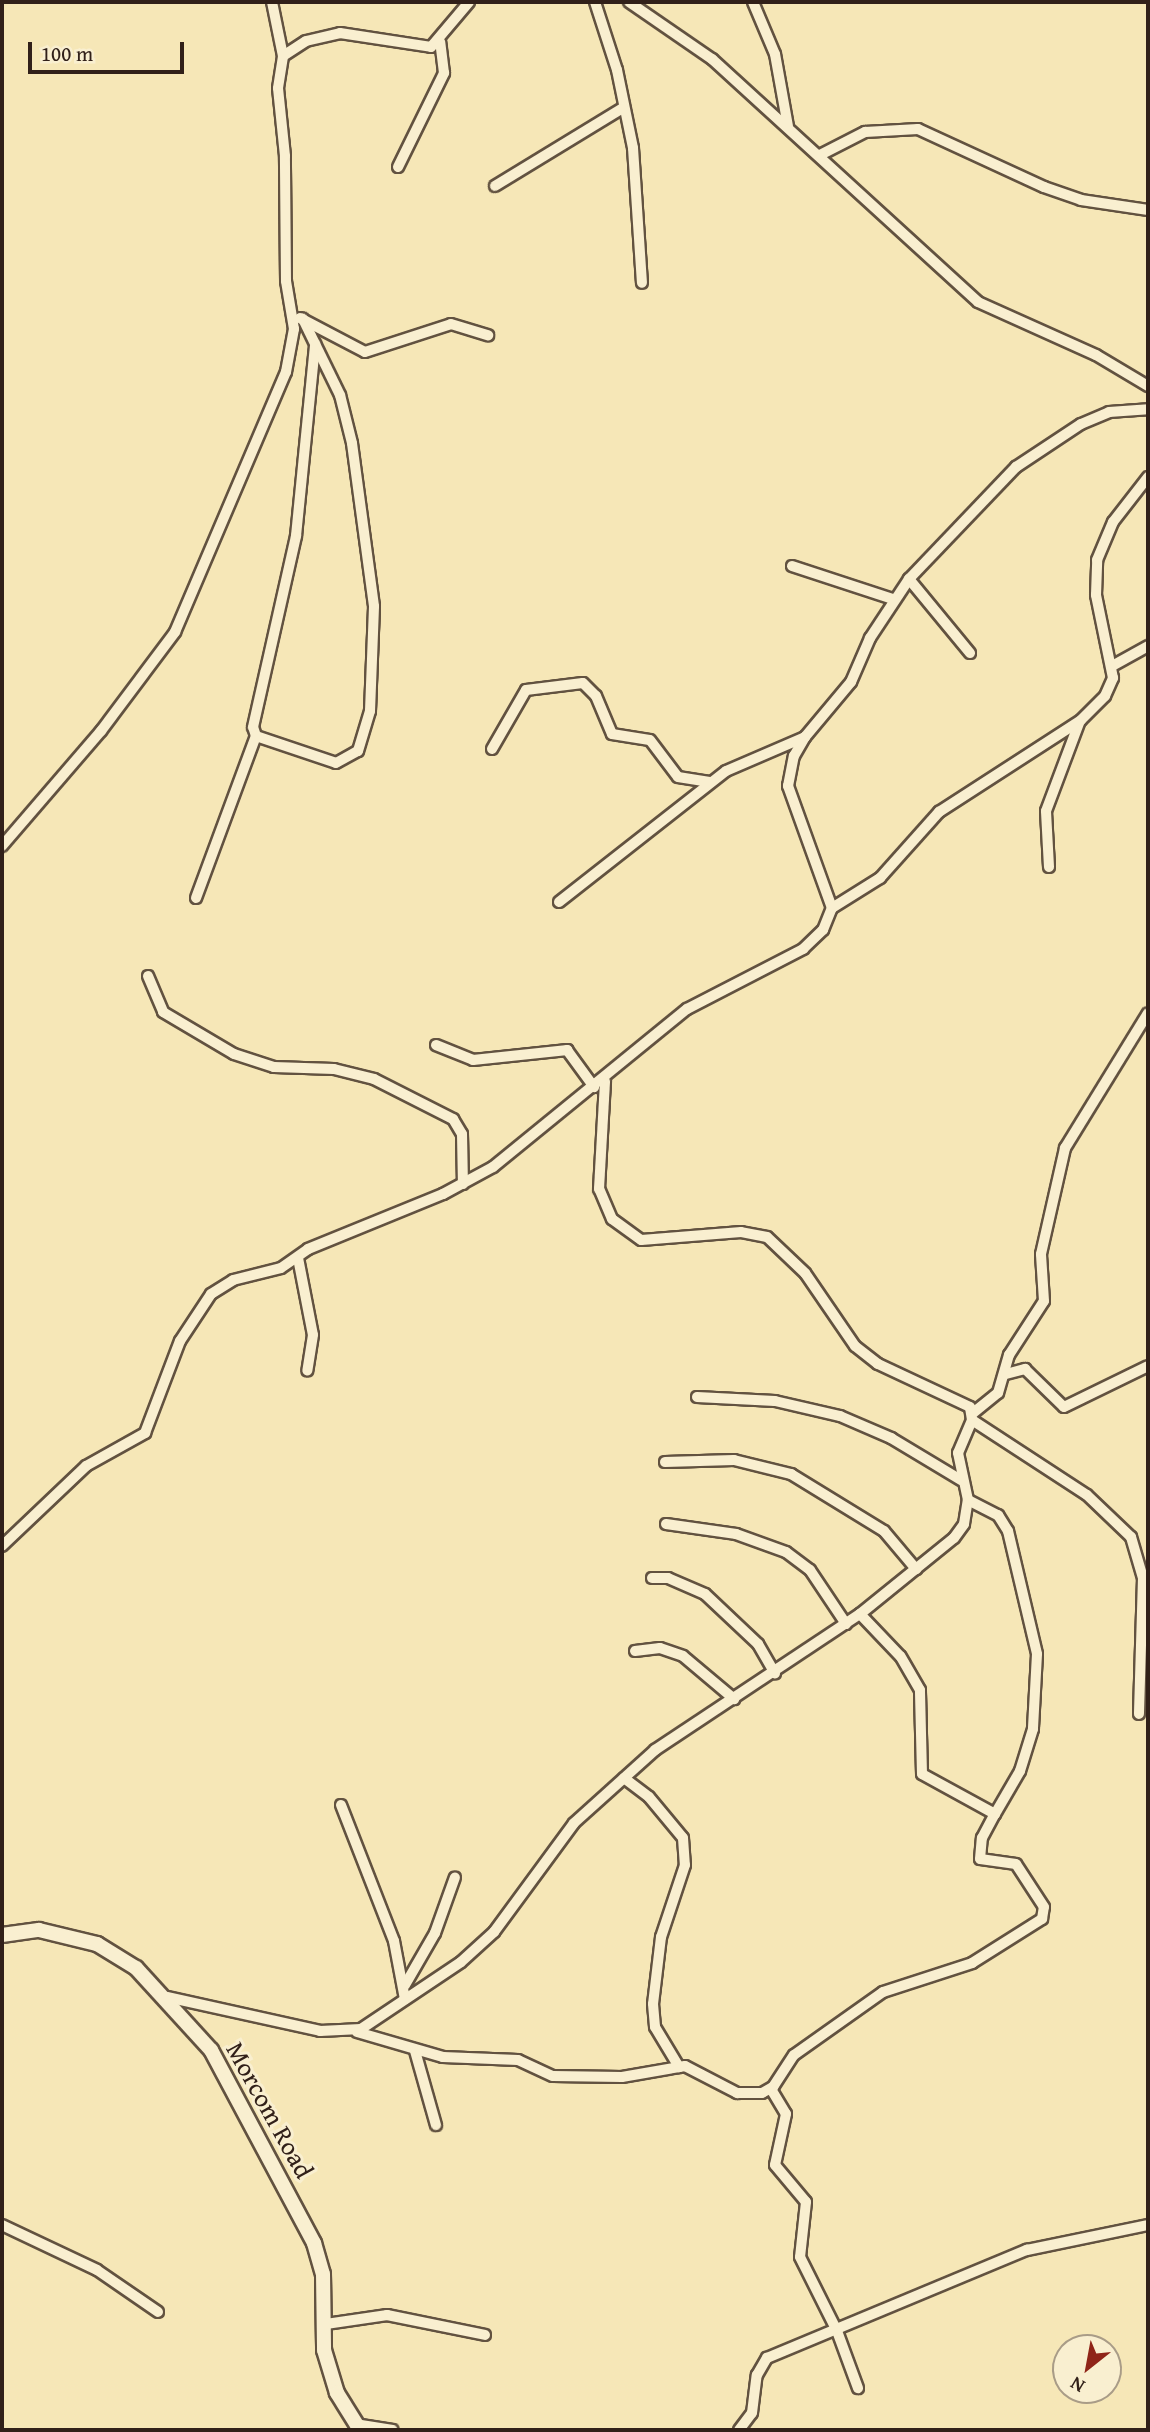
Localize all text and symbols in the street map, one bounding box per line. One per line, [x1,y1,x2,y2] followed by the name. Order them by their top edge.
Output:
[32,28,187,72] scale bar
[41,38,93,69] text: 100 m
[220,2036,320,2184] street label: Morcom Road
[1052,2334,1122,2404] north arrow
[1065,2370,1090,2401] text: N

